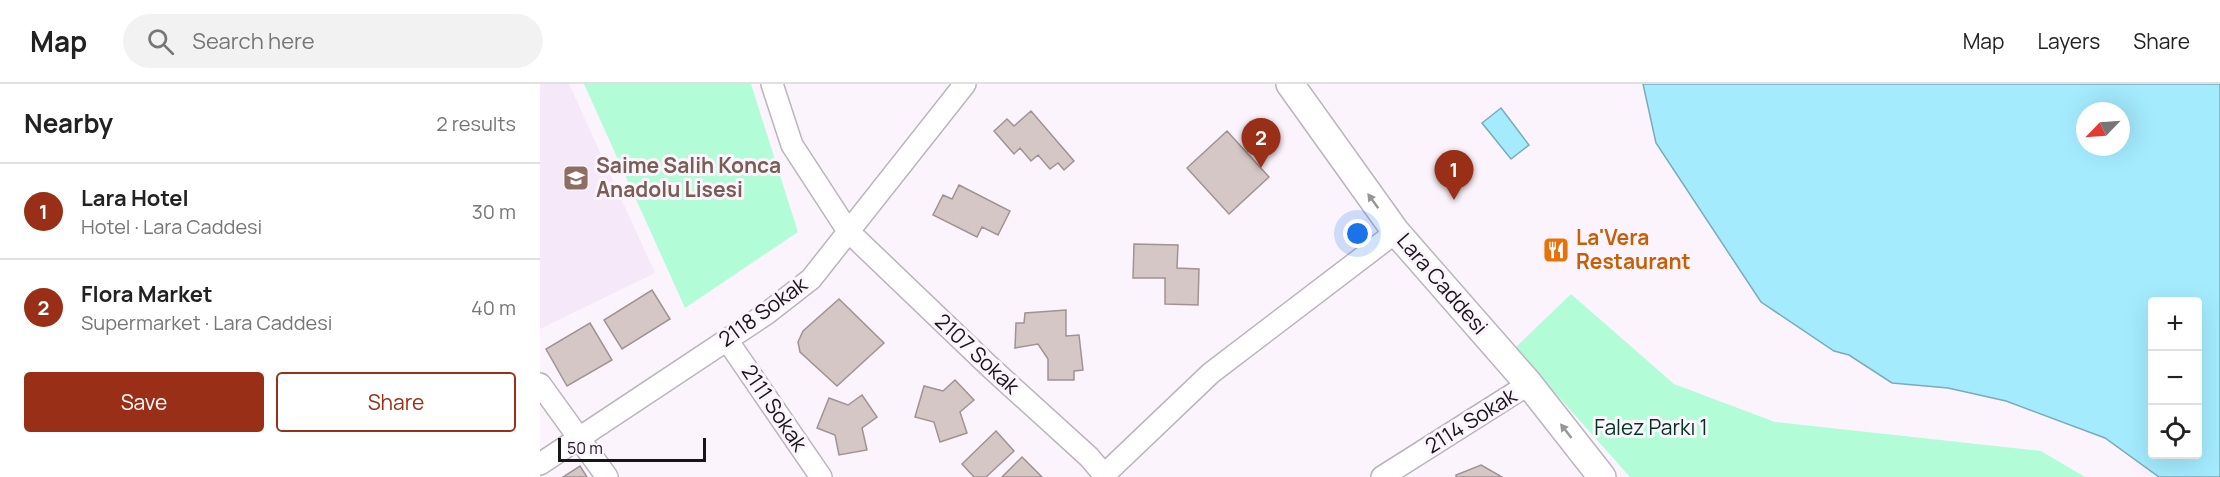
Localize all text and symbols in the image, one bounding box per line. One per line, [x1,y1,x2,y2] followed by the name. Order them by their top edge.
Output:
[123,14,543,68] search box
[30,22,87,60] text: Map
[144,25,177,58] icon: search
[192,26,315,56] text: Search here
[1963,27,2004,55] text: Map
[2037,27,2100,55] text: Layers
[2133,27,2190,55] text: Share
[2076,102,2130,156] north arrow
[24,105,113,141] text: Nearby
[436,110,516,137] text: 2 results
[1242,118,1280,168] pin: 2
[1434,150,1474,200] pin: 1
[596,151,781,203] place label: Saime Salih Konca Anadolu Lisesi
[561,163,591,193] school or university icon: Saime Salih Konca Anadolu Lisesi
[81,183,189,213] text: Lara Hotel
[1367,194,1379,210] one-way arrow
[39,198,48,225] text: 1
[472,198,516,225] text: 30 m
[81,213,262,240] text: Hotel · Lara Caddesi
[1343,219,1372,248] your location
[1576,223,1691,275] place label: La'Vera Restaurant
[1391,227,1494,340] street label: Lara Caddesi
[1541,235,1571,265] restaurant icon: La'Vera Restaurant
[713,269,813,353] street label: 2118 Sokak
[81,279,213,309] text: Flora Market
[38,294,49,321] text: 2
[471,294,516,321] text: 40 m
[2148,297,2202,459] map controls
[2148,297,2202,351] button: +
[930,307,1026,400] street label: 2107 Sokak
[81,309,332,336] text: Supermarket · Lara Caddesi
[2148,351,2202,405] button: −
[736,359,814,457] street label: 2111 Sokak
[24,372,264,432] button: Save
[276,372,516,432] button: Share
[1419,381,1522,459] street label: 2114 Sokak
[2148,405,2202,459] button: locate
[1594,413,1708,441] park label: Falez Parkı 1
[1560,423,1572,439] one-way arrow
[558,435,706,462] scale bar
[567,437,603,459] text: 50 m

